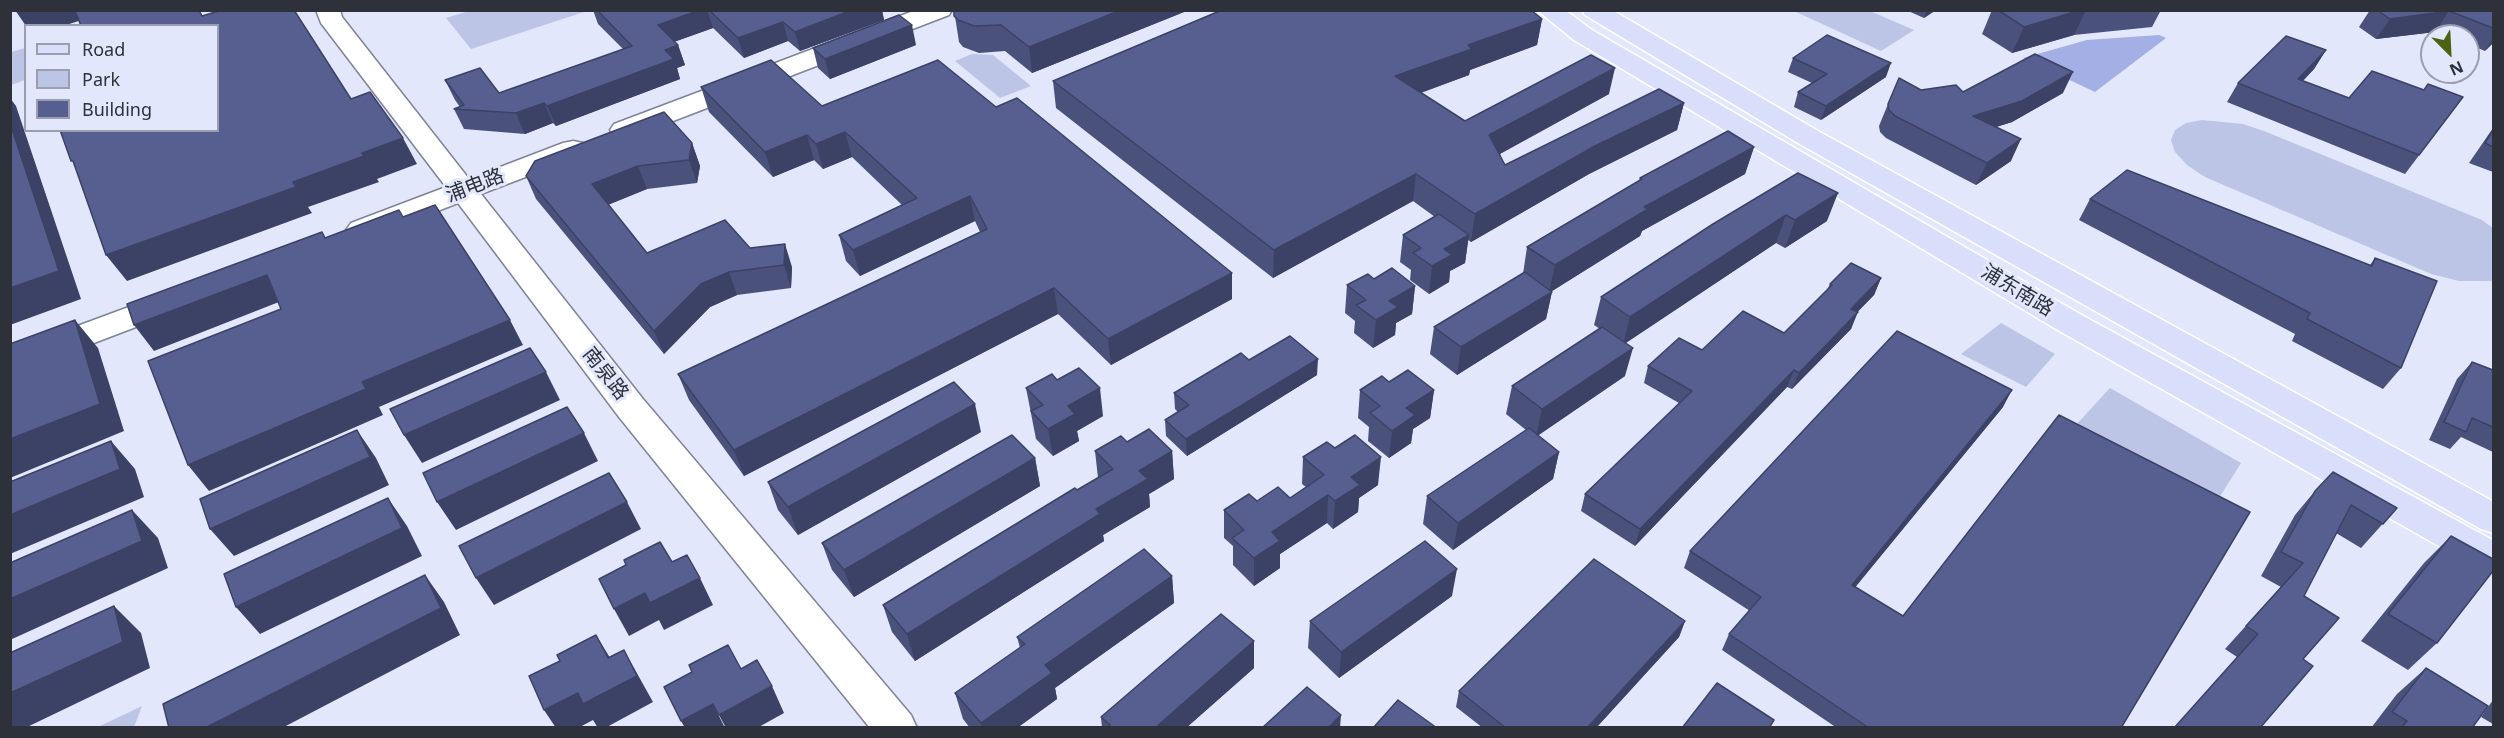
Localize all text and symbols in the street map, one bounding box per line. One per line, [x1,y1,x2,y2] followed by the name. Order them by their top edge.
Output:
[24,24,219,132] legend
[2420,24,2480,84] north arrow
[82,37,125,61] text: Road
[2446,56,2467,81] text: N
[82,67,120,91] text: Park
[82,97,152,121] text: Building
[443,164,507,208] street label: 浦电路
[1977,260,2057,322] street label: 浦东南路
[577,343,633,405] street label: 南泉路

